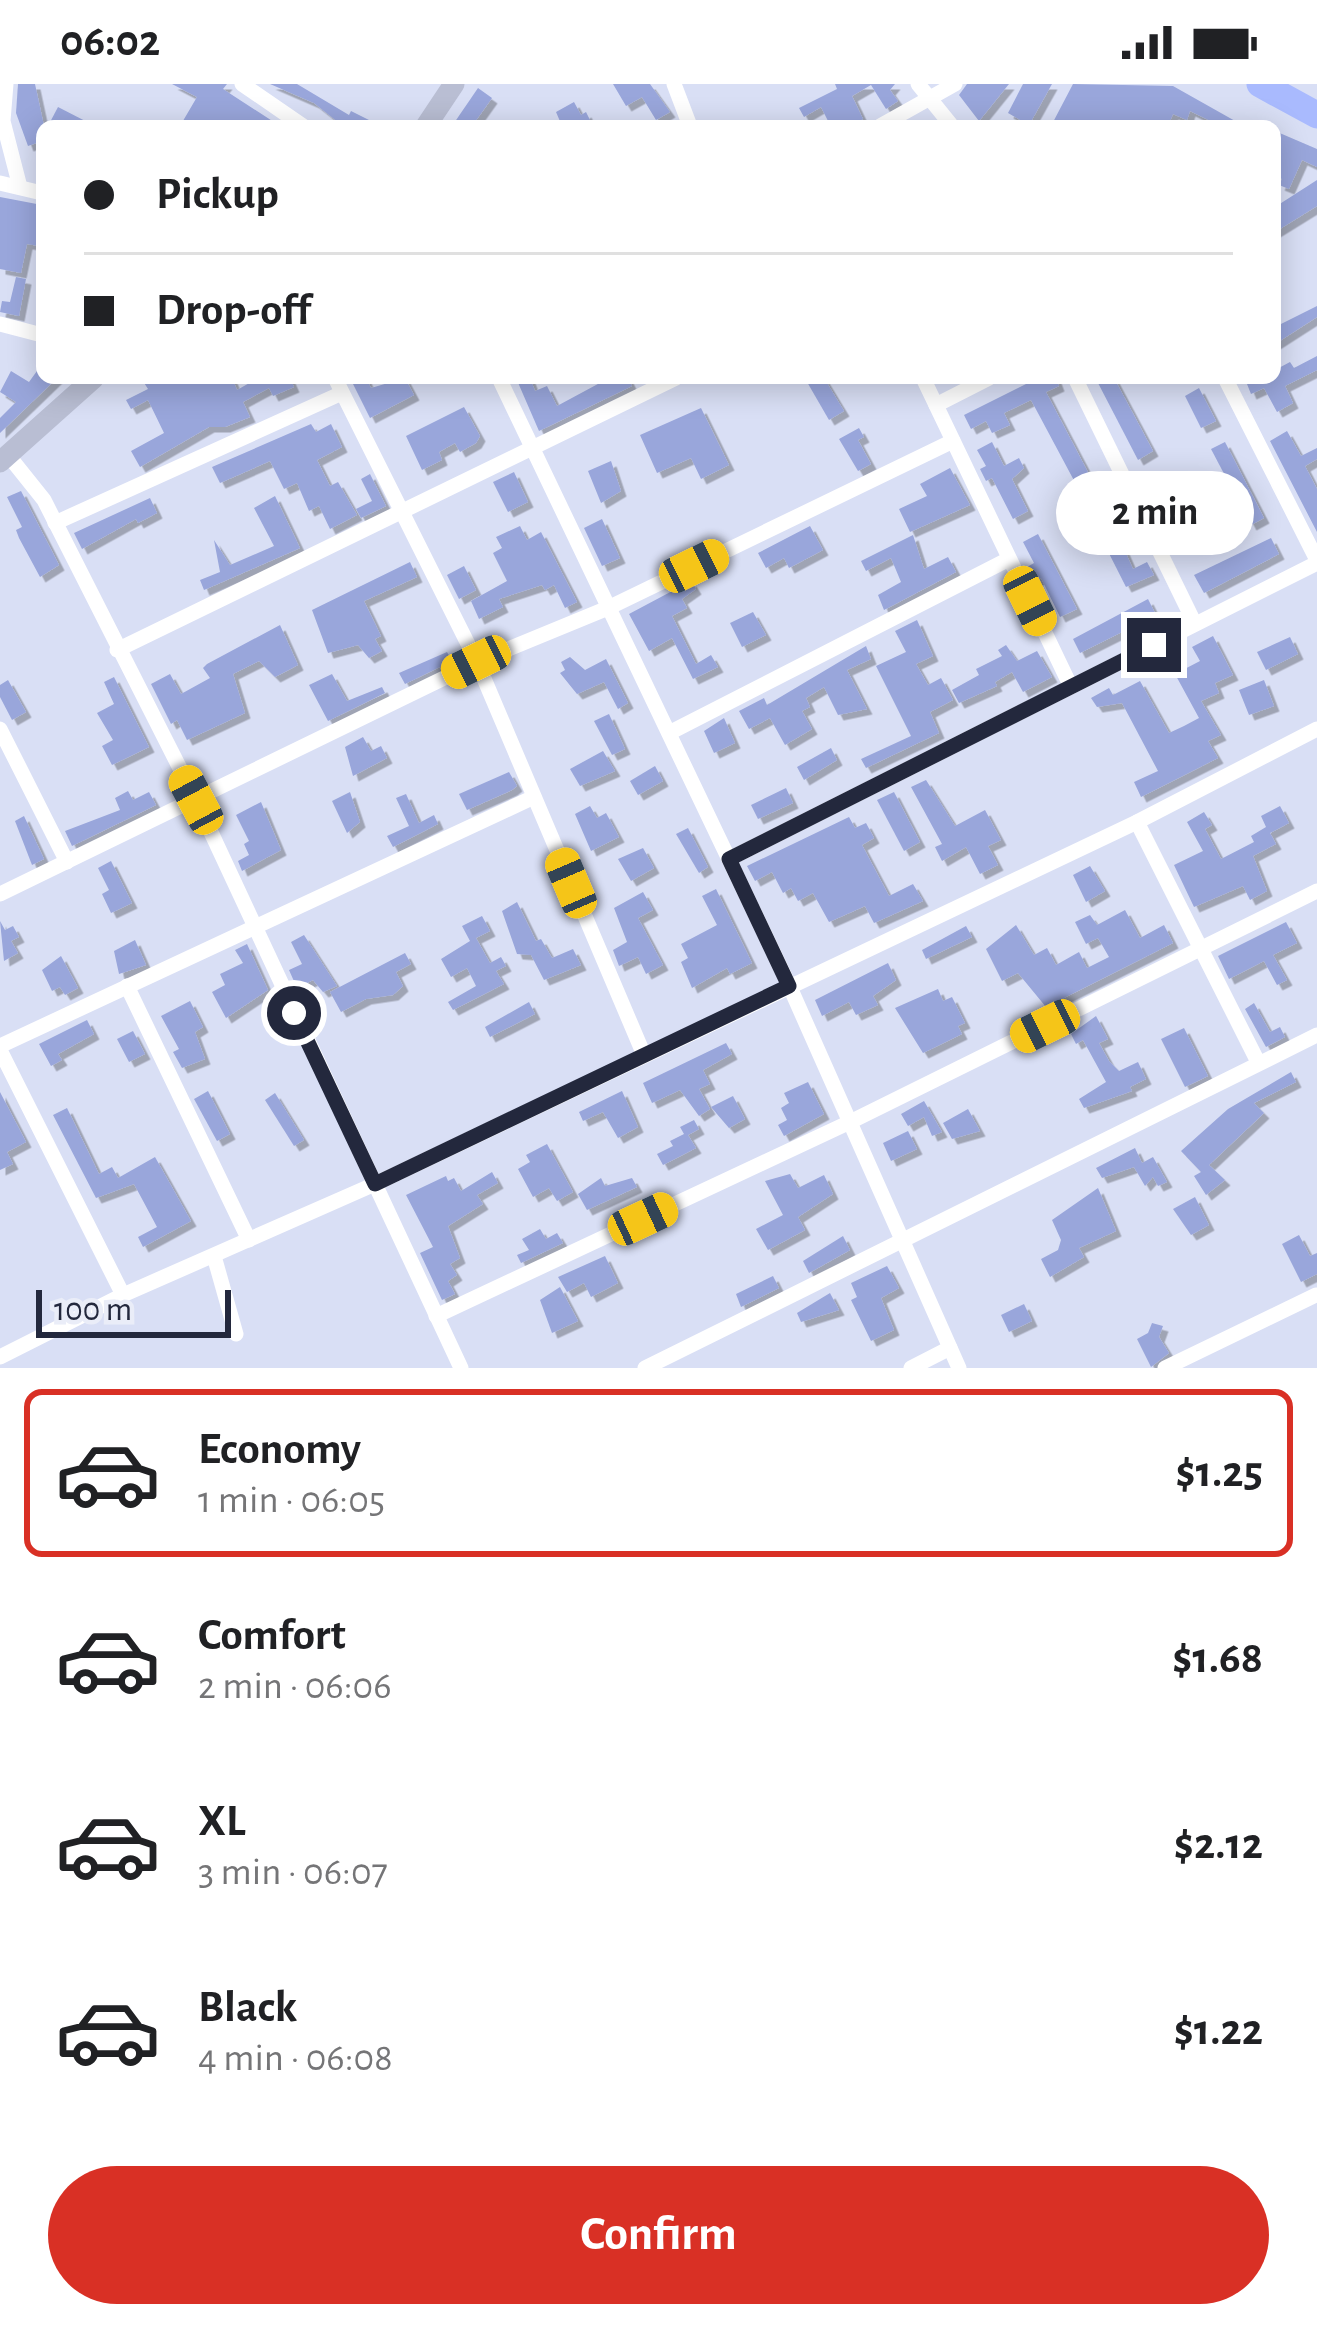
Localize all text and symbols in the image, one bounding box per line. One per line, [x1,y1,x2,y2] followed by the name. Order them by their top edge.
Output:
[60,19,160,64] text: 06:02
[156,172,279,217] text: Pickup
[156,288,311,333] text: Drop-off
[1055,471,1253,555] callout: 2 min
[1112,493,1198,532] text: 2 min
[654,534,734,598] car
[998,561,1062,641] car
[1127,618,1181,672] route end
[436,630,516,694] car
[163,760,229,840] car
[540,843,602,923] car
[267,986,321,1040] route start
[1005,994,1085,1058] car
[603,1187,683,1251] car
[36,1284,231,1337] scale bar
[54,1294,132,1327] text: 100 m
[54,1419,162,1527] icon: car
[198,1427,361,1472] text: Economy
[1176,1450,1263,1495] text: $1.25
[198,1481,385,1520] text: 1 min · 06:05
[54,1605,162,1713] icon: car
[198,1613,346,1658] text: Comfort
[1172,1636,1263,1681] text: $1.68
[198,1667,392,1706] text: 2 min · 06:06
[54,1791,162,1899] icon: car
[198,1799,246,1844] text: XL
[1174,1822,1263,1867] text: $2.12
[198,1853,388,1892] text: 3 min · 06:07
[54,1977,162,2085] icon: car
[198,1985,297,2030] text: Black
[1174,2008,1263,2053] text: $1.22
[198,2039,393,2078] text: 4 min · 06:08
[48,2166,1269,2304] button: Confirm

